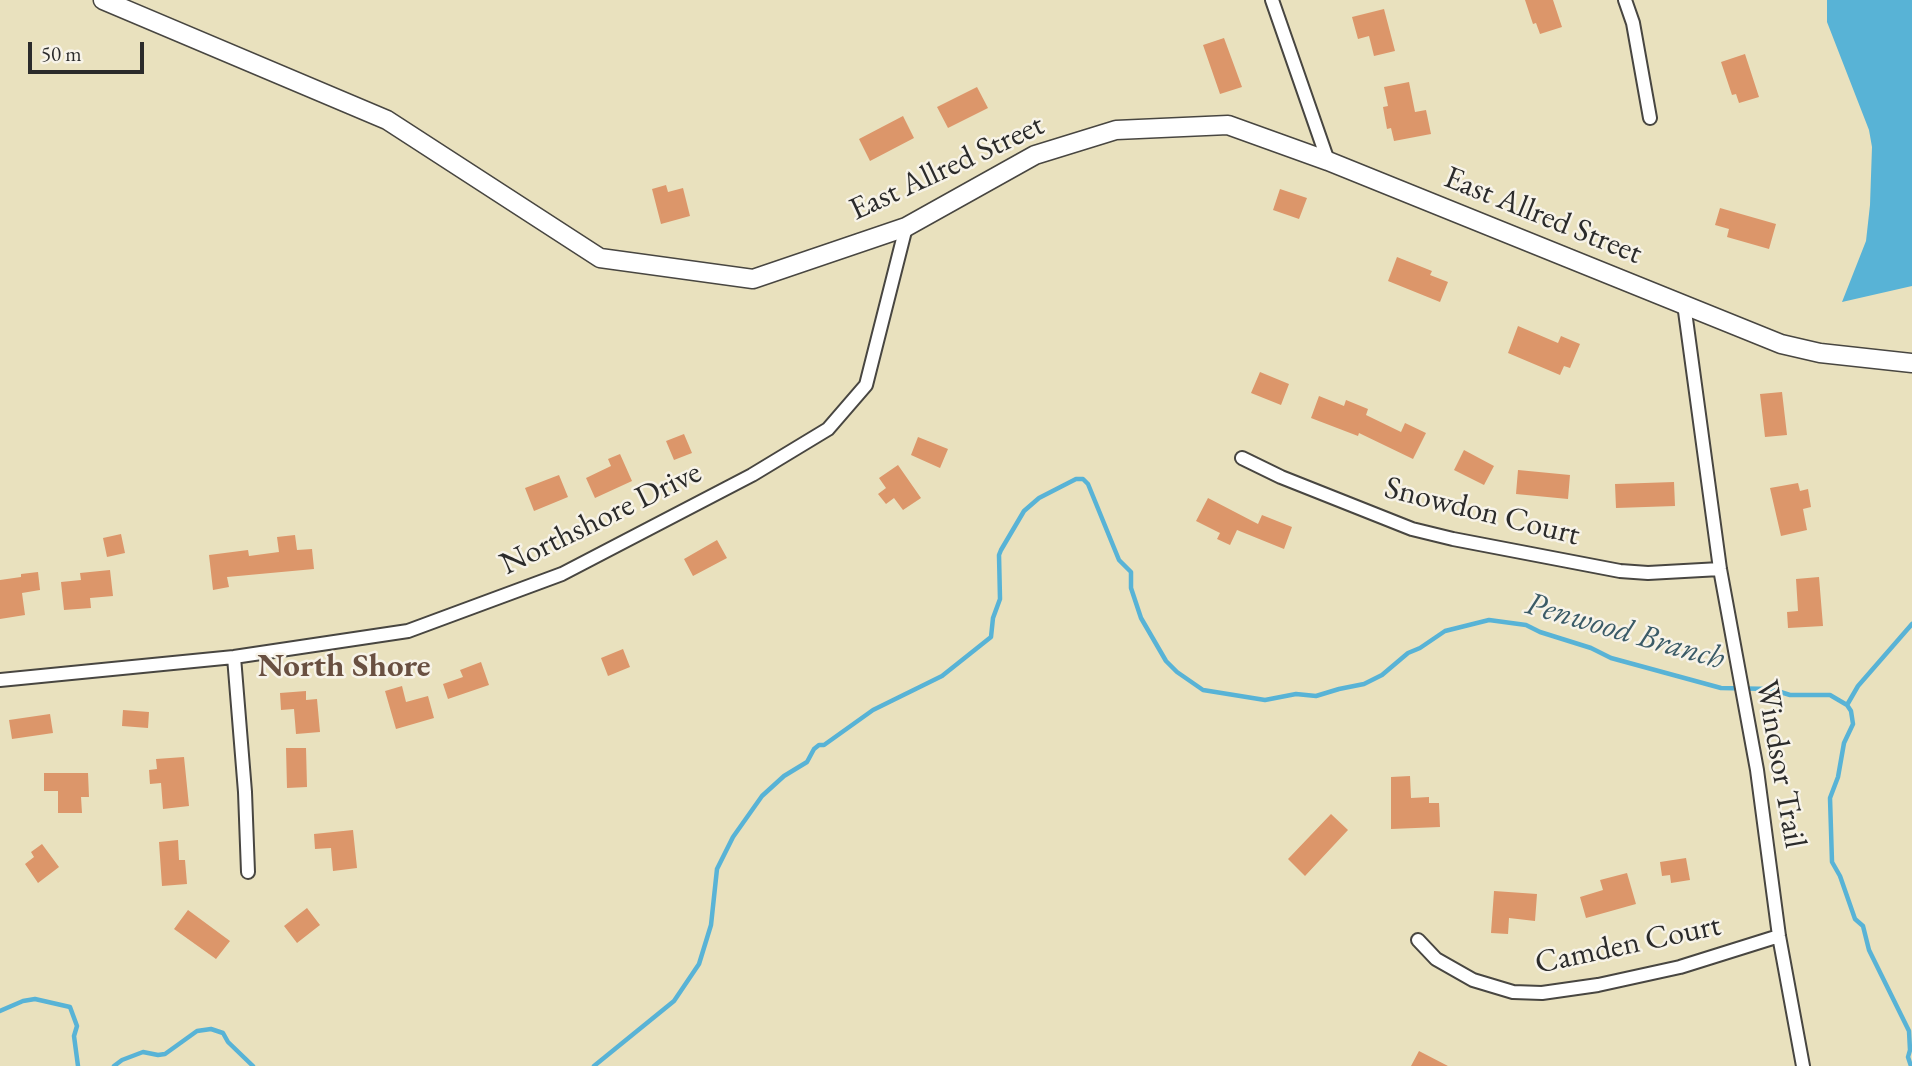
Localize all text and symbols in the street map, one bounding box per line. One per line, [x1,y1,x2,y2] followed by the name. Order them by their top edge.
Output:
[32,28,147,72] scale bar
[41,40,82,67] text: 50 m
[844,106,1050,230] street label: East Allred Street
[1438,159,1648,273] street label: East Allred Street
[494,454,708,584] street label: Northshore Drive
[1380,469,1584,555] street label: Snowdon Court
[1521,585,1729,679] water label: Penwood Branch
[257,647,431,687] district label: North Shore
[1746,677,1814,851] street label: Windsor Trail
[1532,907,1724,983] street label: Camden Court

